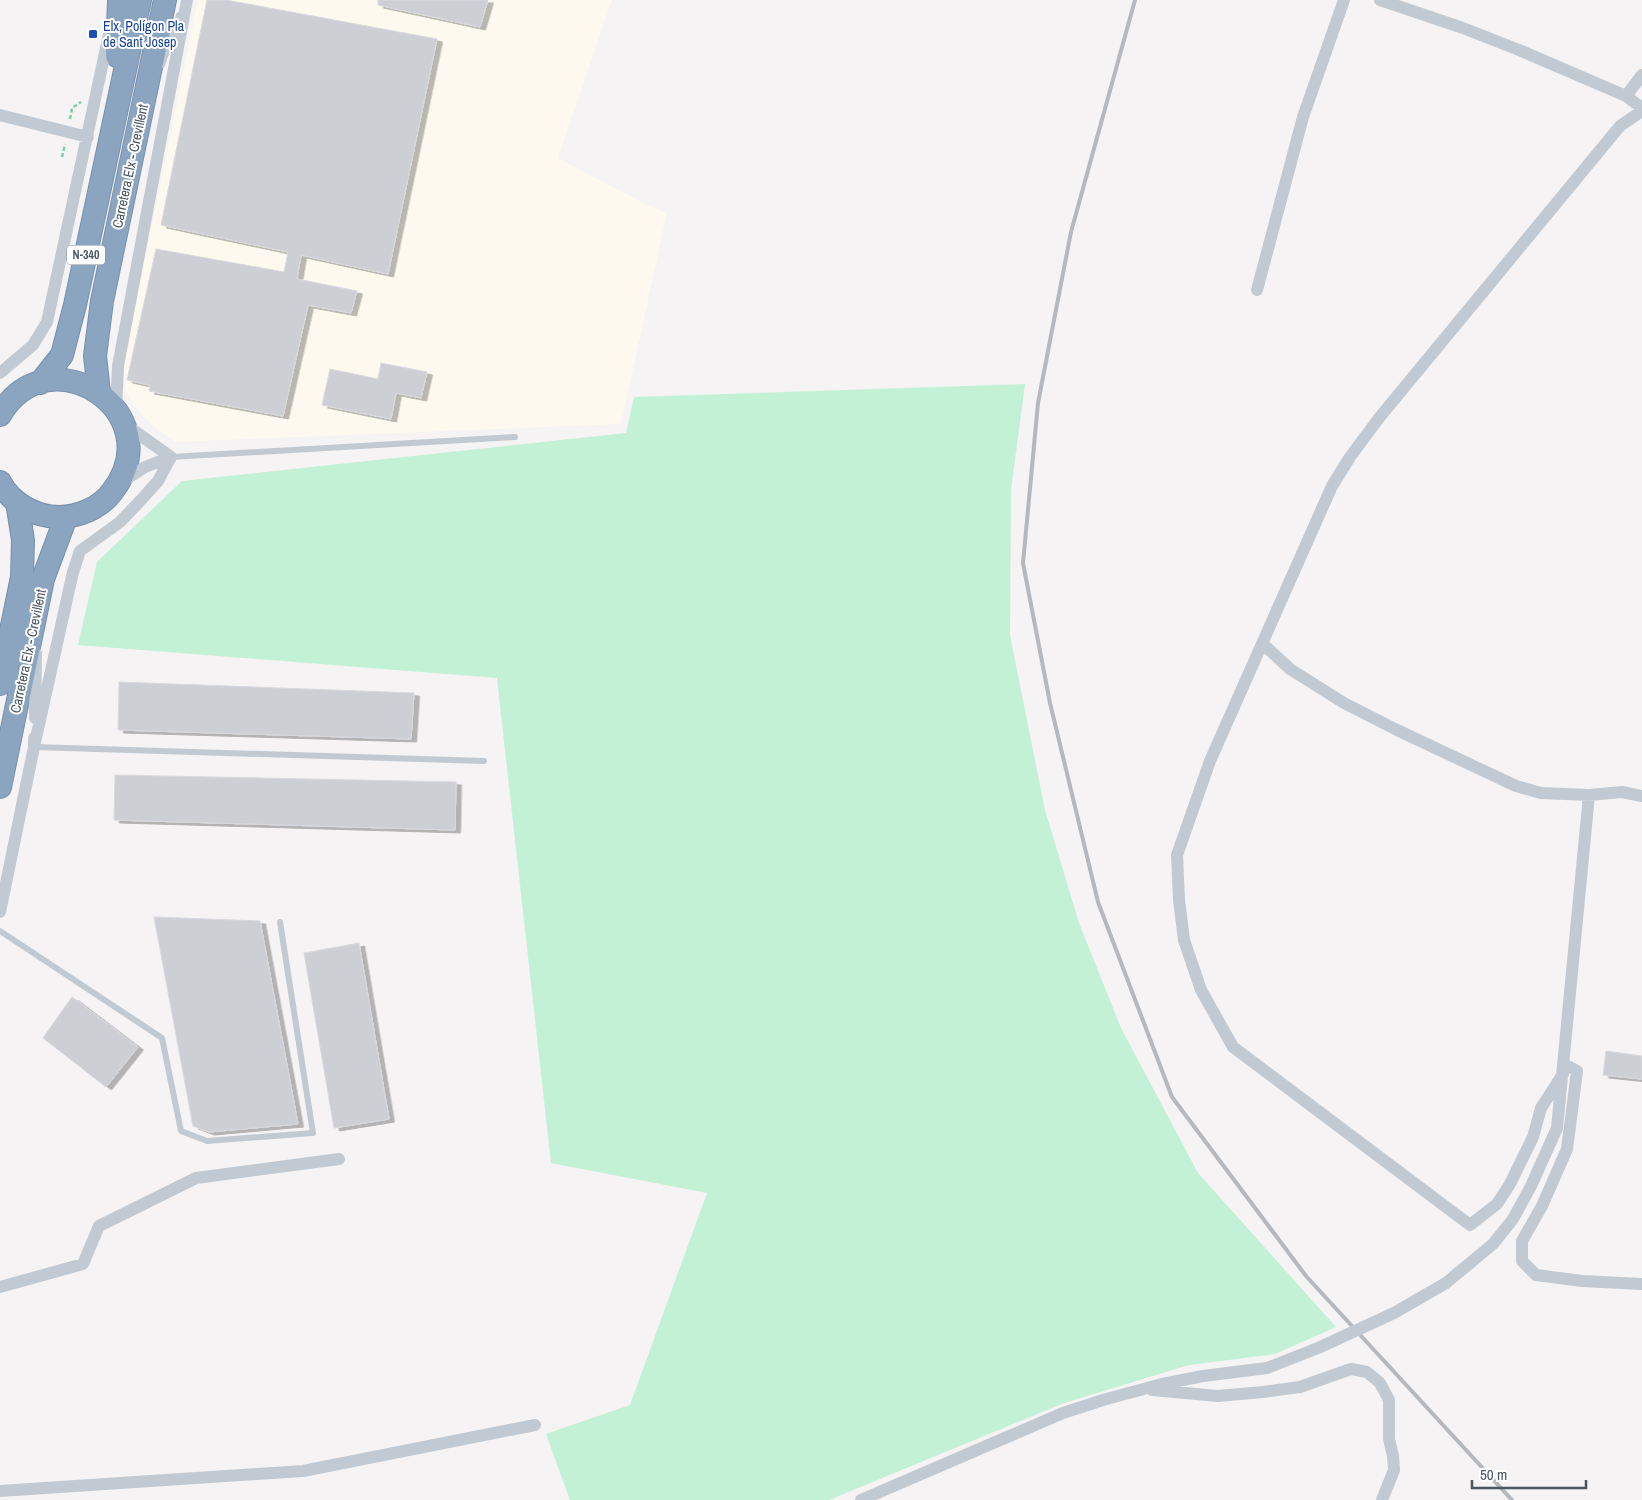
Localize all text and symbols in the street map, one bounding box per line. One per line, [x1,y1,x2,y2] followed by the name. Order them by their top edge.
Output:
[103,17,185,51] place label: Elx, Polígon Pla de Sant Josep
[87,28,99,40] marker: Elx, Polígon Pla de Sant Josep
[108,102,152,230] street label: Carretera Elx - Crevillent
[67,246,105,264] road number: N-340
[6,587,50,715] street label: Carretera Elx - Crevillent
[1472,1458,1586,1490] scale bar
[1480,1464,1507,1485] text: 50 m

